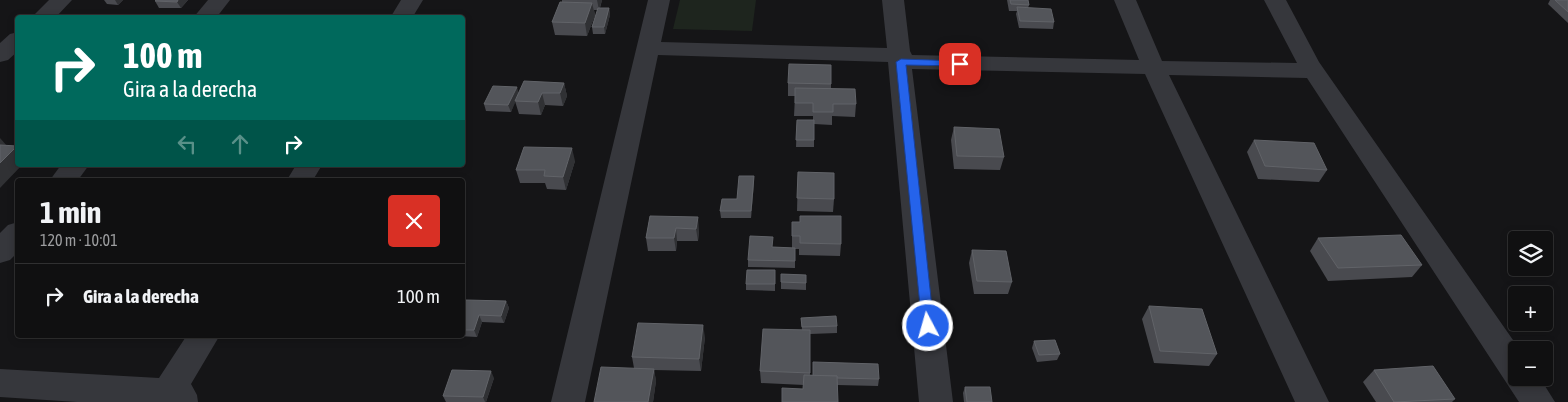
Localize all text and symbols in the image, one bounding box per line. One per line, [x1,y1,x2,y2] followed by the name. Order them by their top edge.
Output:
[40,35,105,100] icon: right
[123,35,202,75] text: 100 m
[939,43,981,85] pin
[946,50,974,78] icon: arrive
[123,76,257,102] text: Gira a la derecha
[173,130,201,158] icon: left
[226,130,254,158] icon: ahead
[279,130,307,158] icon: right
[40,195,101,229] text: 1 min
[388,195,440,247] button: close
[40,231,118,249] text: 120 m · 10:01
[1508,231,1553,386] map controls
[1508,231,1553,276] button: layers
[40,282,68,310] icon: right
[83,285,199,307] text: Gira a la derecha
[397,285,440,307] text: 100 m
[1508,286,1553,331] button: +
[901,299,953,351] position arrow
[1508,341,1553,386] button: −

